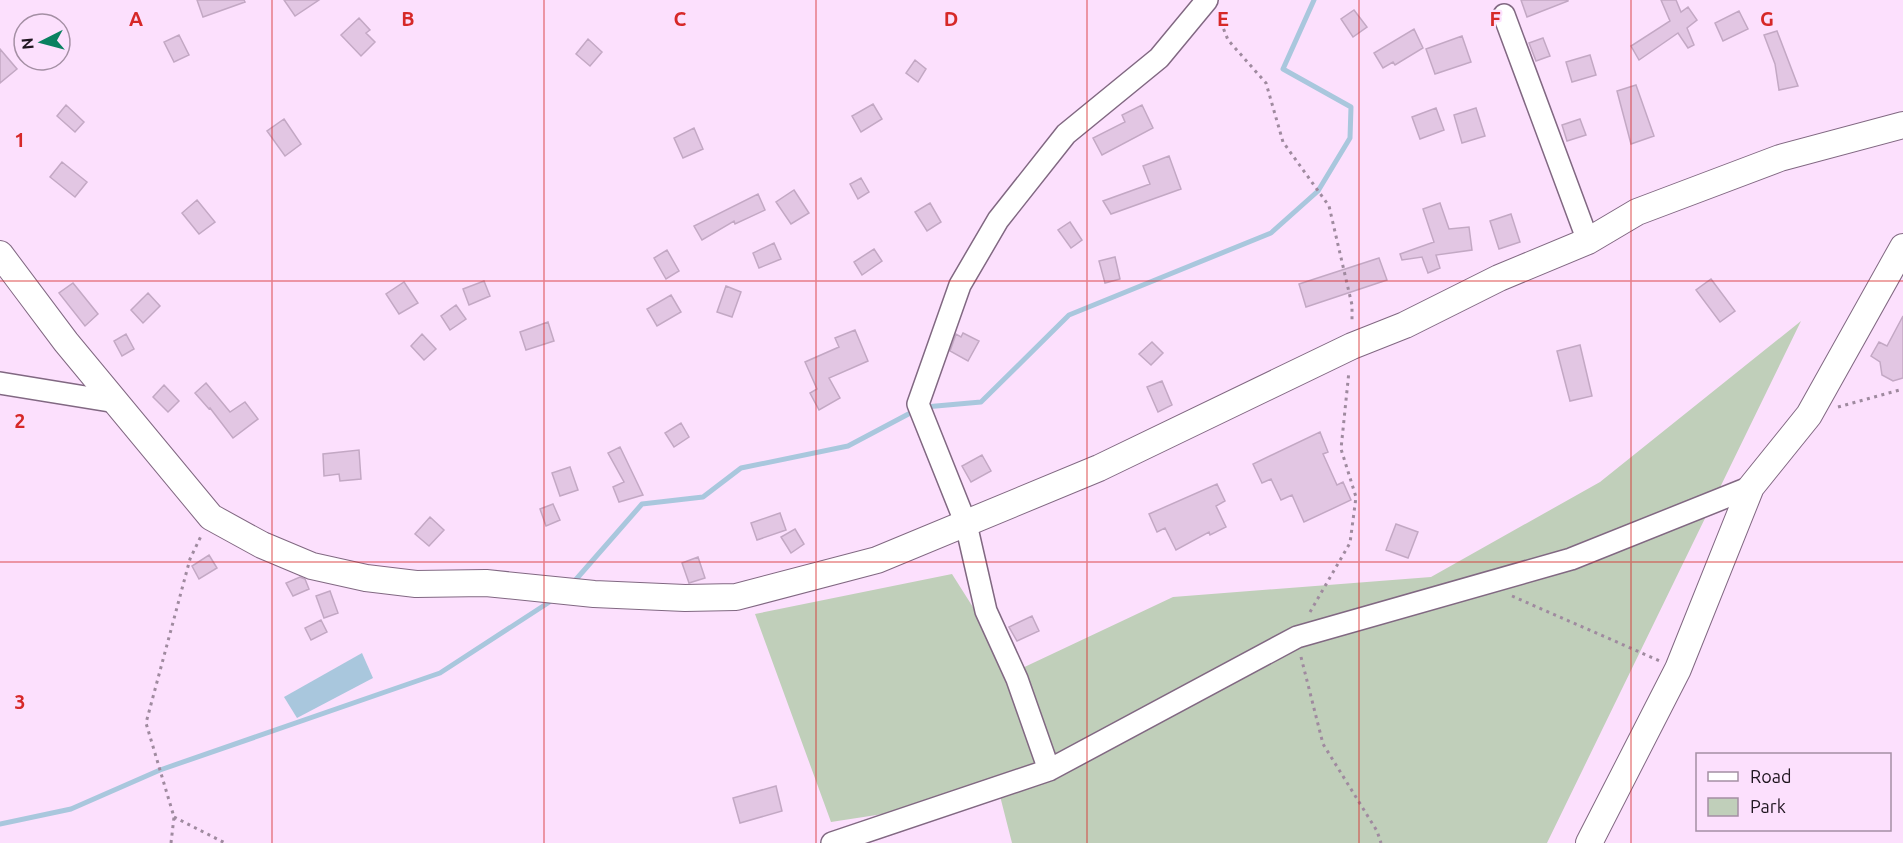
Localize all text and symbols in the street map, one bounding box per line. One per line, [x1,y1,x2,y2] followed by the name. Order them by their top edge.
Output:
[129,7,143,30] text: A
[401,7,415,30] text: B
[674,7,687,30] text: C
[944,7,958,30] text: D
[1217,7,1229,30] text: E
[1489,7,1501,30] text: F
[1760,7,1774,30] text: G
[12,12,72,72] north arrow
[18,37,37,50] text: N
[14,128,26,151] text: 1
[14,409,26,432] text: 2
[14,690,26,713] text: 3
[1696,753,1891,831] legend
[1750,766,1792,786] text: Road
[1750,796,1786,816] text: Park

